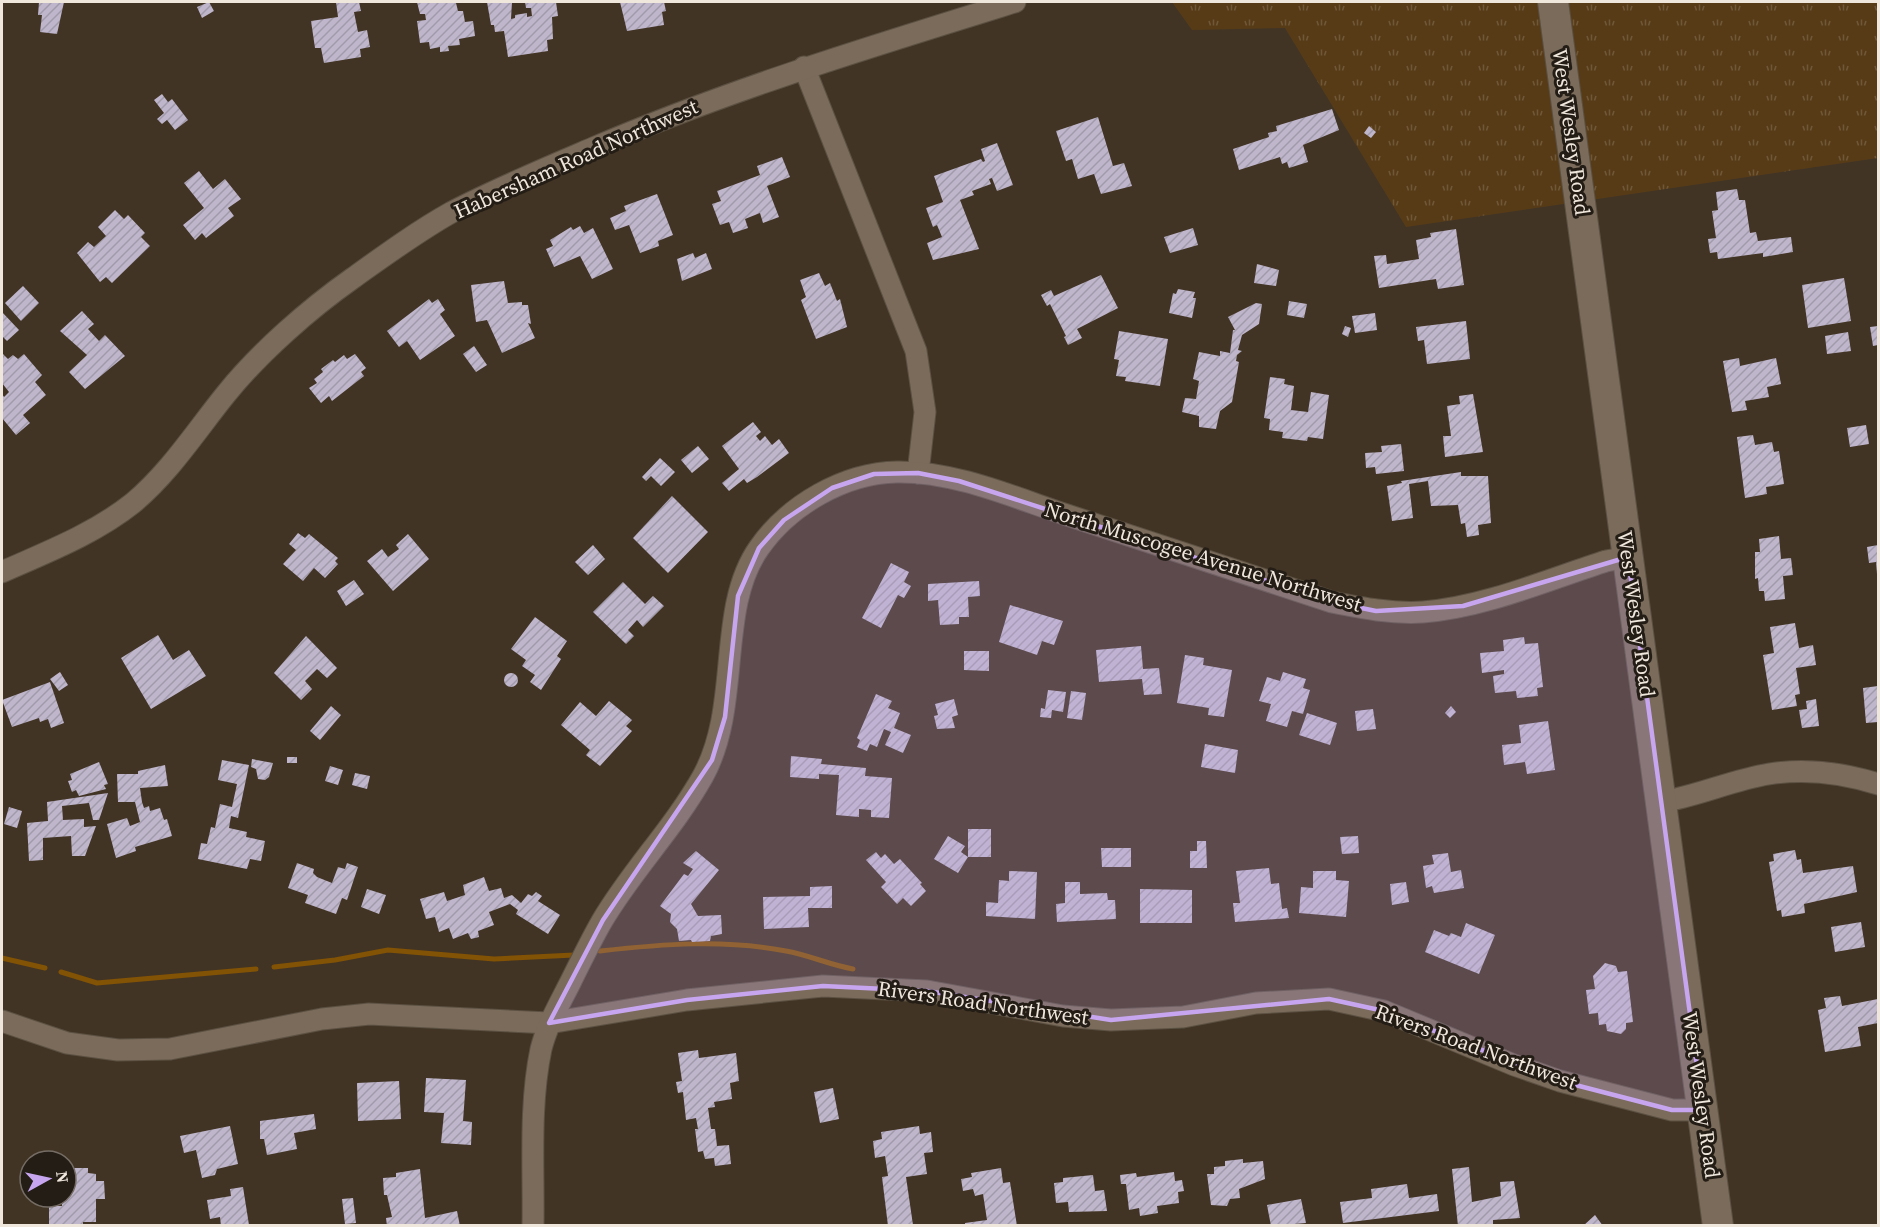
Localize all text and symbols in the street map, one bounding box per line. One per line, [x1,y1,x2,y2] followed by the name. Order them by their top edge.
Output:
[1545,47,1598,217] street label: West Wesley Road
[449,92,702,225] street label: Habersham Road Northwest
[1041,494,1365,619] street label: North Muscogee Avenue Northwest
[1610,529,1663,699] street label: West Wesley Road
[876,973,1091,1032] street label: Rivers Road Northwest
[1371,997,1581,1097] street label: Rivers Road Northwest
[1675,1010,1728,1180] street label: West Wesley Road
[18,1149,78,1209] north arrow
[51,1170,75,1185] text: N

